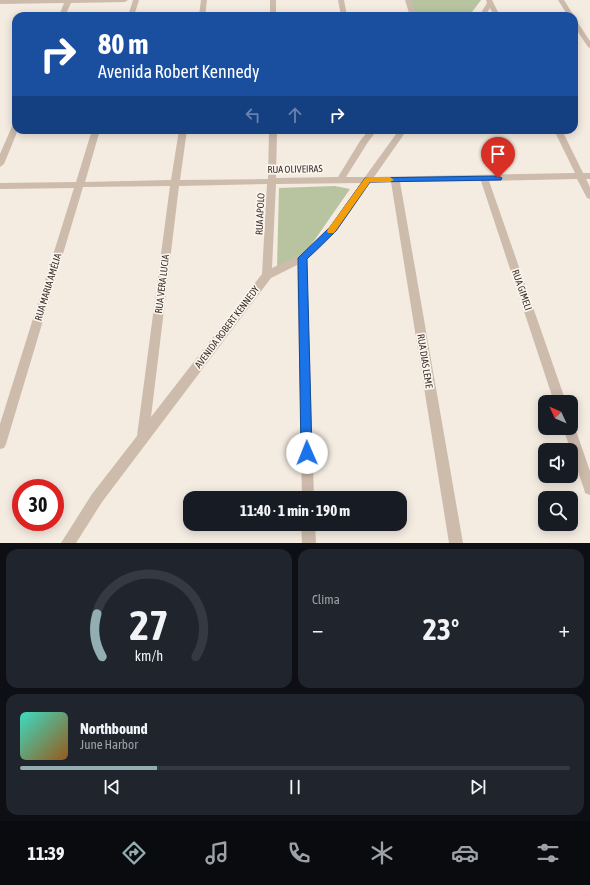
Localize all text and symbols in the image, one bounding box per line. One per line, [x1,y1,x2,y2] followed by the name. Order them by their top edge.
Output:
[32,28,84,80] icon: right
[98,28,148,60] text: 80 m
[98,61,260,82] text: Avenida Robert Kennedy
[242,104,264,126] icon: left
[284,104,306,126] icon: ahead
[326,104,348,126] icon: right
[481,137,515,178] pin
[487,143,509,165] icon: arrive
[267,163,323,175] street label: RUA OLIVEIRAS
[253,192,267,235] street label: RUA APOLO
[33,252,63,322] street label: RUA MARIA AMÉLIA
[153,254,171,314] street label: RUA VERA LUCIA
[510,268,534,312] street label: RUA GIMELI
[193,283,262,370] street label: AVENIDA ROBERT KENNEDY
[415,333,435,390] street label: RUA DIAS LEME
[538,395,578,435] north arrow
[538,395,578,531] map controls
[286,432,328,474] position arrow
[538,443,578,483] button: sound
[12,479,64,531] speed limit sign: 30
[538,491,578,531] button: search
[240,502,350,519] text: 11:40 · 1 min · 190 m
[312,592,340,607] text: Clima
[129,600,169,648] text: 27
[423,612,459,646] text: 23°
[312,616,323,642] text: −
[559,616,570,642] text: +
[135,647,163,663] text: km/h
[80,720,148,737] text: Northbound
[80,737,138,752] text: June Harbor
[101,776,123,798] icon: previous
[284,776,306,798] icon: pause
[467,776,489,798] icon: next
[120,839,148,867] icon: directions
[203,839,231,867] icon: music
[285,839,313,867] icon: phone
[368,839,396,867] icon: climate
[451,839,479,867] icon: car
[534,839,562,867] icon: filters
[27,843,65,864] text: 11:39

